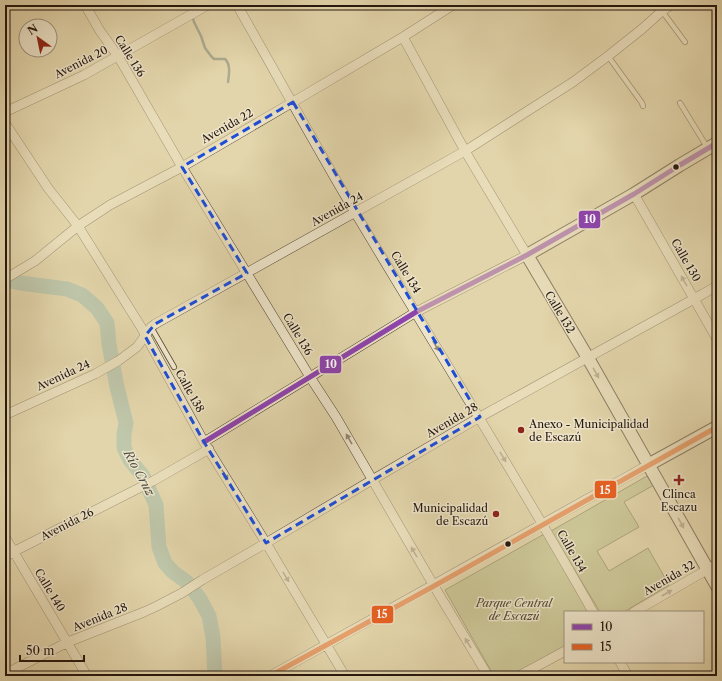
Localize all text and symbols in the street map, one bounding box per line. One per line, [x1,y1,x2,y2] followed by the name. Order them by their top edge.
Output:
[18,18,58,58] north arrow
[25,21,41,38] text: N
[112,32,149,80] street label: Calle 136
[51,43,110,82] street label: Avenida 20
[198,106,255,147] street label: Avenida 22
[671,162,681,172] unlabelled marker
[308,189,366,230] street label: Avenida 24
[578,210,601,229] line badge: 10
[584,212,596,226] text: 10
[668,236,704,284] street label: Calle 130
[388,248,424,296] street label: Calle 134
[680,275,687,287] one-way arrow
[542,288,578,336] street label: Calle 132
[280,310,316,358] street label: Calle 136
[432,341,440,351] one-way arrow
[319,355,342,374] line badge: 10
[33,357,92,394] street label: Avenida 24
[325,357,337,371] text: 10
[172,367,208,415] street label: Calle 138
[593,367,600,379] one-way arrow
[423,400,480,441] street label: Avenida 28
[528,417,649,444] place label: Anexo - Municipalidad de Escazú
[516,425,526,435] marker: Anexo - Municipalidad de Escazú
[345,434,352,445] one-way arrow
[120,446,158,499] water label: Río Cruz
[500,451,507,463] one-way arrow
[221,469,228,481] one-way arrow
[673,474,685,486] marker: Clinca Escazu
[594,480,617,499] line badge: 15
[599,483,611,497] text: 15
[661,487,697,514] place label: Clinca Escazu
[413,501,488,528] place label: Municipalidad de Escazú
[37,504,96,544] street label: Avenida 26
[491,509,501,519] marker: Municipalidad de Escazú
[677,517,684,529] one-way arrow
[554,527,590,575] street label: Calle 134
[503,539,513,549] unlabelled marker
[411,546,418,558] one-way arrow
[640,558,697,599] street label: Avenida 32
[32,566,68,614] street label: Calle 140
[283,571,290,583] one-way arrow
[662,589,673,596] one-way arrow
[475,596,554,623] park label: Parque Central de Escazú
[70,600,129,635] street label: Avenida 28
[371,605,394,624] line badge: 15
[376,607,388,621] text: 15
[564,611,704,663] legend
[600,619,613,634] text: 10
[20,637,84,663] scale bar
[465,637,472,649] one-way arrow
[600,639,612,654] text: 15
[26,643,55,658] text: 50 m

